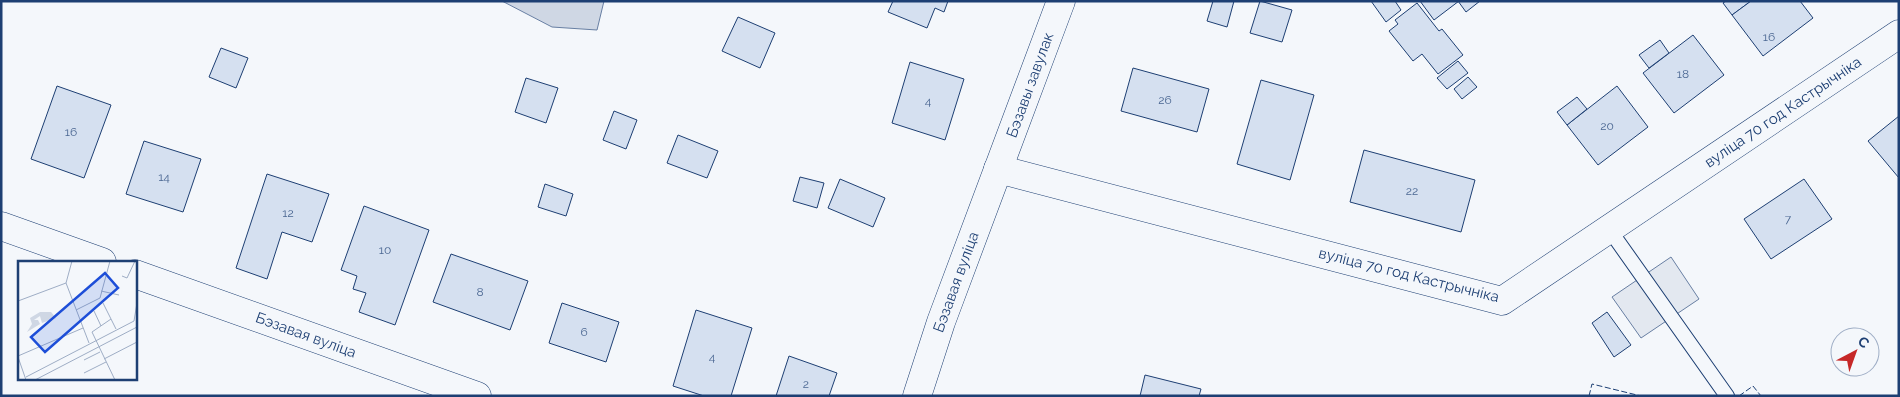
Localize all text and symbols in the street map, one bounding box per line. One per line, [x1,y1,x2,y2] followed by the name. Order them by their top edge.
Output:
[1003,30,1058,140] street label: Бэзавы завулак
[1763,30,1775,44] house number: 16
[1701,53,1865,171] street label: вуліца 70 год Кастрычніка
[1677,67,1689,81] house number: 18
[1158,93,1172,107] house number: 26
[925,94,932,108] house number: 4
[1600,119,1614,133] house number: 20
[65,125,77,139] house number: 16
[158,170,170,184] house number: 14
[1406,184,1418,198] house number: 22
[282,206,294,220] house number: 12
[1785,212,1792,226] house number: 7
[929,229,983,335] street label: Бэзавая вуліца
[379,243,391,257] house number: 10
[1317,244,1501,306] street label: вуліца 70 год Кастрычніка
[18,261,136,380] inset map
[476,285,484,299] house number: 8
[253,308,359,362] street label: Бэзавая вуліца
[580,325,588,339] house number: 6
[1830,327,1880,377] north arrow
[1855,333,1873,352] text: С
[709,350,716,364] house number: 4
[803,377,809,391] house number: 2

